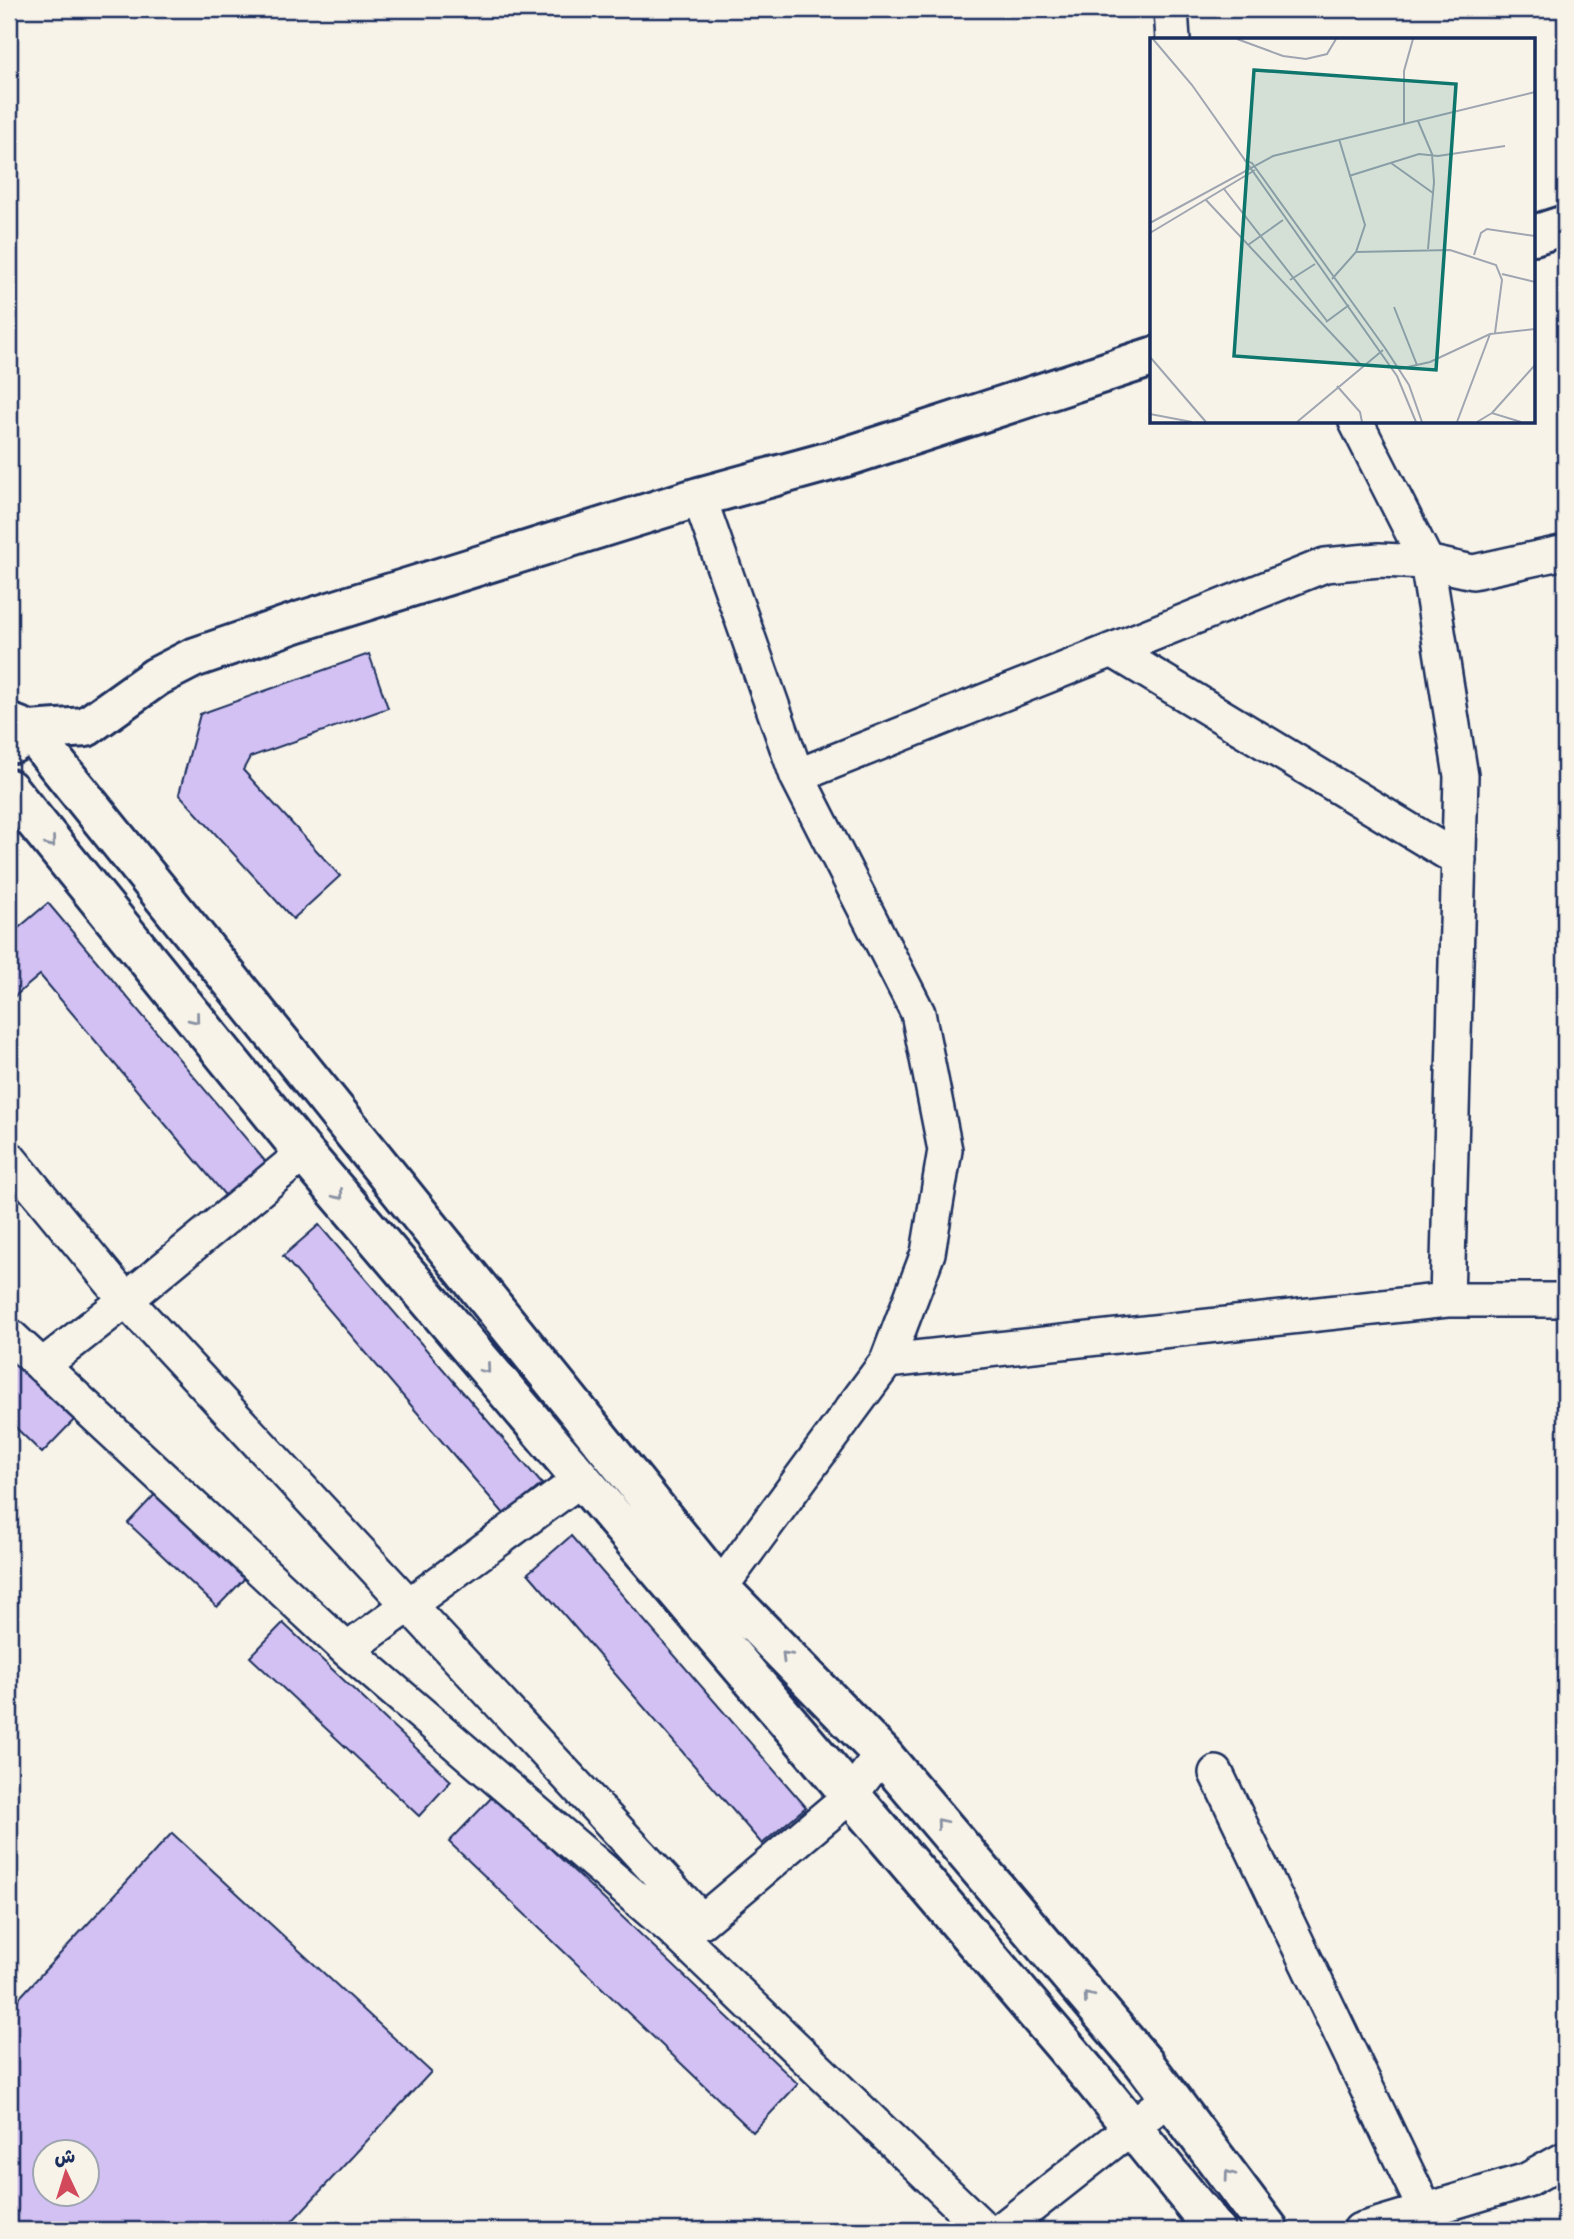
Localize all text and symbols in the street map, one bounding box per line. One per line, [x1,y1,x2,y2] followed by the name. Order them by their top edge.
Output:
[1150,38,1536,424] inset map
[43,834,55,847] one-way arrow
[186,1012,199,1024] one-way arrow
[331,1187,343,1200] one-way arrow
[478,1361,490,1374] one-way arrow
[782,1651,795,1664] one-way arrow
[937,1818,949,1831] one-way arrow
[1084,1992,1096,2005] one-way arrow
[32,2138,102,2208] north arrow
[53,2139,77,2174] text: ش
[1224,2170,1237,2183] one-way arrow

